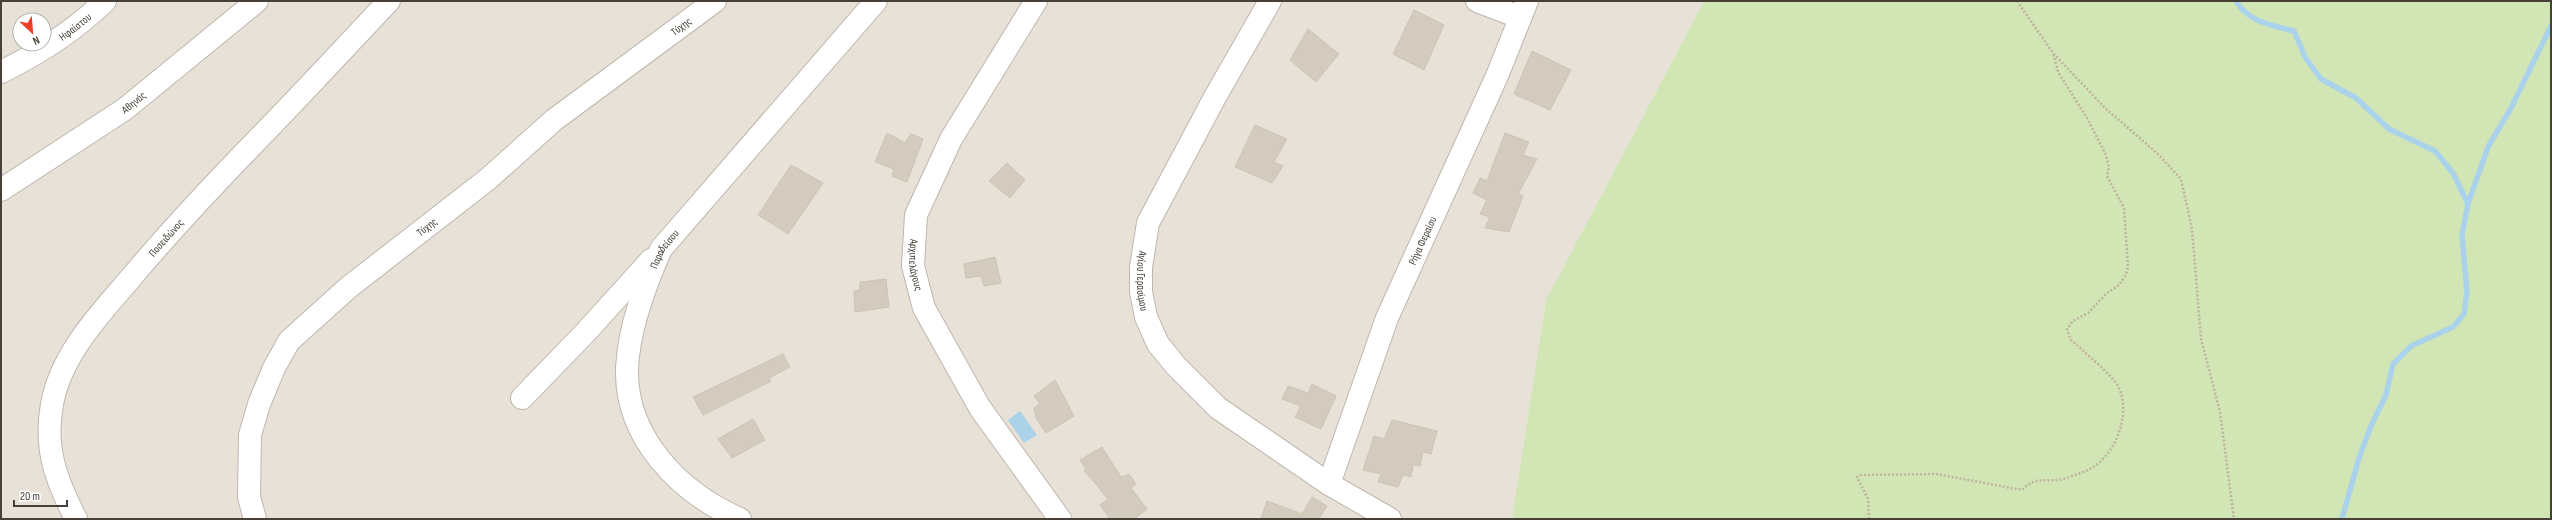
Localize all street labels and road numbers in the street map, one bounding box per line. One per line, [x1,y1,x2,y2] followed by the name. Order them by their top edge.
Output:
[56,10,94,43] street label: Ηφαίστου
[668,14,694,38] street label: Τύχης
[118,88,148,117] street label: Αθηνάς
[1406,214,1439,267] street label: Ρήγα Φεραίου
[414,215,439,239] street label: Τύχης
[146,216,186,259] street label: Ποσειδώνος
[647,226,682,270] street label: Παραδείσου
[906,238,926,292] street label: Αρχιπελάγους
[1134,249,1151,313] street label: Αγίου Γερασίμου

